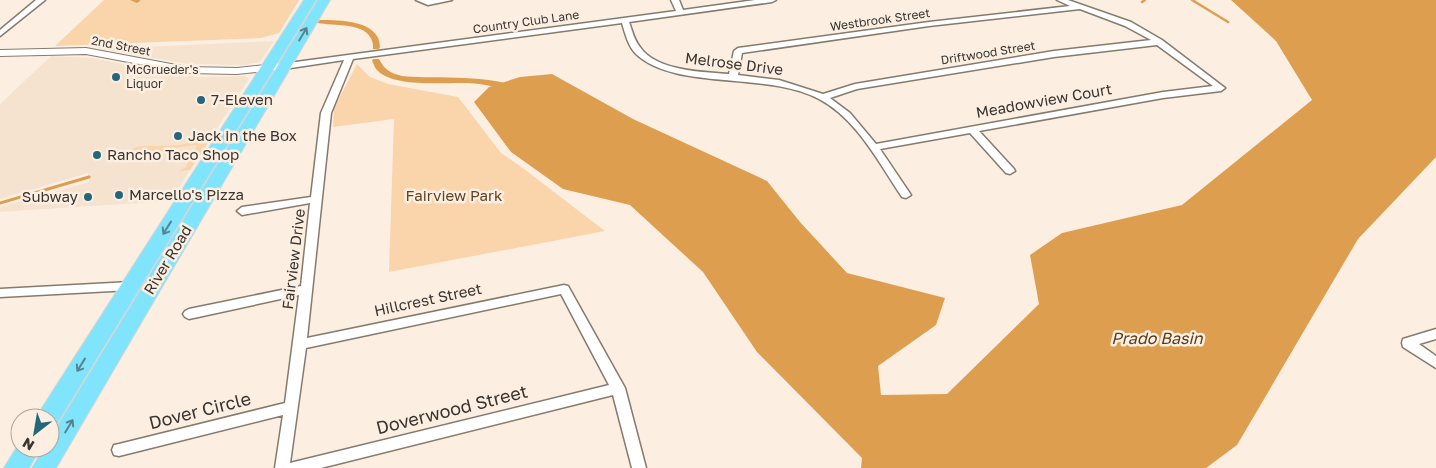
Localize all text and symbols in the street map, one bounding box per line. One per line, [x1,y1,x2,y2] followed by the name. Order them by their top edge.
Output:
[829,5,931,34] street label: Westbrook Street
[472,7,580,36] street label: Country Club Lane
[299,28,309,42] one-way arrow
[90,32,152,59] street label: 2nd Street
[940,38,1037,67] street label: Driftwood Street
[684,48,784,78] street label: Melrose Drive
[126,62,199,91] place label: McGrueder's Liquor
[110,71,122,83] marker: McGrueder's Liquor
[974,79,1113,121] street label: Meadowview Court
[211,90,273,108] place label: 7-Eleven
[195,94,207,106] marker: 7-Eleven
[188,126,297,144] place label: Jack in the Box
[172,130,184,142] marker: Jack in the Box
[107,145,239,163] place label: Rancho Taco Shop
[91,149,103,161] marker: Rancho Taco Shop
[129,185,244,203] place label: Marcello's Pizza
[406,186,503,204] park label: Fairview Park
[22,187,79,205] place label: Subway
[113,189,125,201] marker: Marcello's Pizza
[82,191,94,203] marker: Subway
[278,207,308,310] street label: Fairview Drive
[162,220,172,234] one-way arrow
[140,222,195,297] street label: River Road
[372,279,483,319] street label: Hillcrest Street
[1111,328,1204,348] water label: Prado Basin
[76,358,86,372] one-way arrow
[374,380,530,439] street label: Doverwood Street
[146,387,253,433] street label: Dover Circle
[10,408,60,458] north arrow
[64,420,74,434] one-way arrow
[19,435,37,455] text: N

